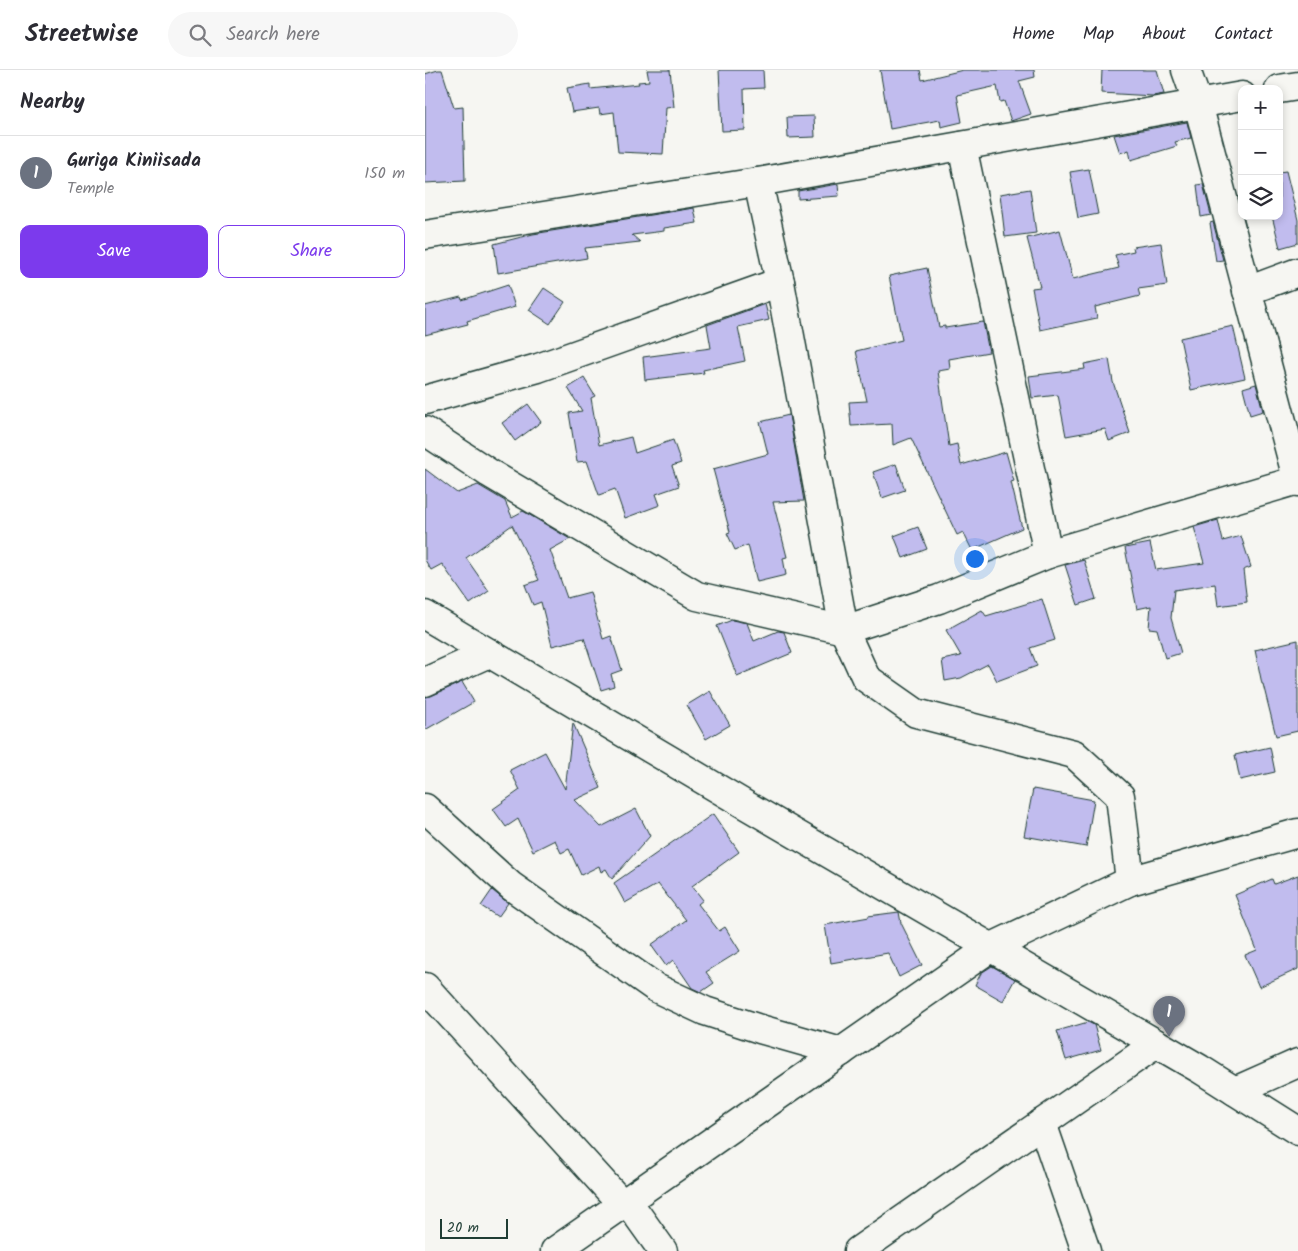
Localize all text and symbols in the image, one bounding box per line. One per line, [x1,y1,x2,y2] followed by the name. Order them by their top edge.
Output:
[168,12,518,57] search box
[25,15,138,54] text: Streetwise
[226,20,320,50] text: Search here
[1012,20,1055,49] text: Home
[1083,20,1114,49] text: Map
[1142,20,1186,49] text: About
[1214,20,1273,49] text: Contact
[186,21,214,49] icon: search
[1238,85,1283,220] map controls
[1238,85,1283,130] button: +
[20,86,85,119] text: Nearby
[1238,130,1283,175] button: −
[67,146,201,176] text: Guriga Kiniisada
[34,161,38,186] text: 1
[364,161,405,186] text: 150 m
[1238,175,1283,220] button: layers
[67,176,114,201] text: Temple
[20,225,208,278] button: Save
[218,225,405,278] button: Share
[962,546,988,572] your location
[1153,996,1185,1037] pin: 1
[440,1216,507,1239] scale bar
[447,1217,479,1239] text: 20 m

